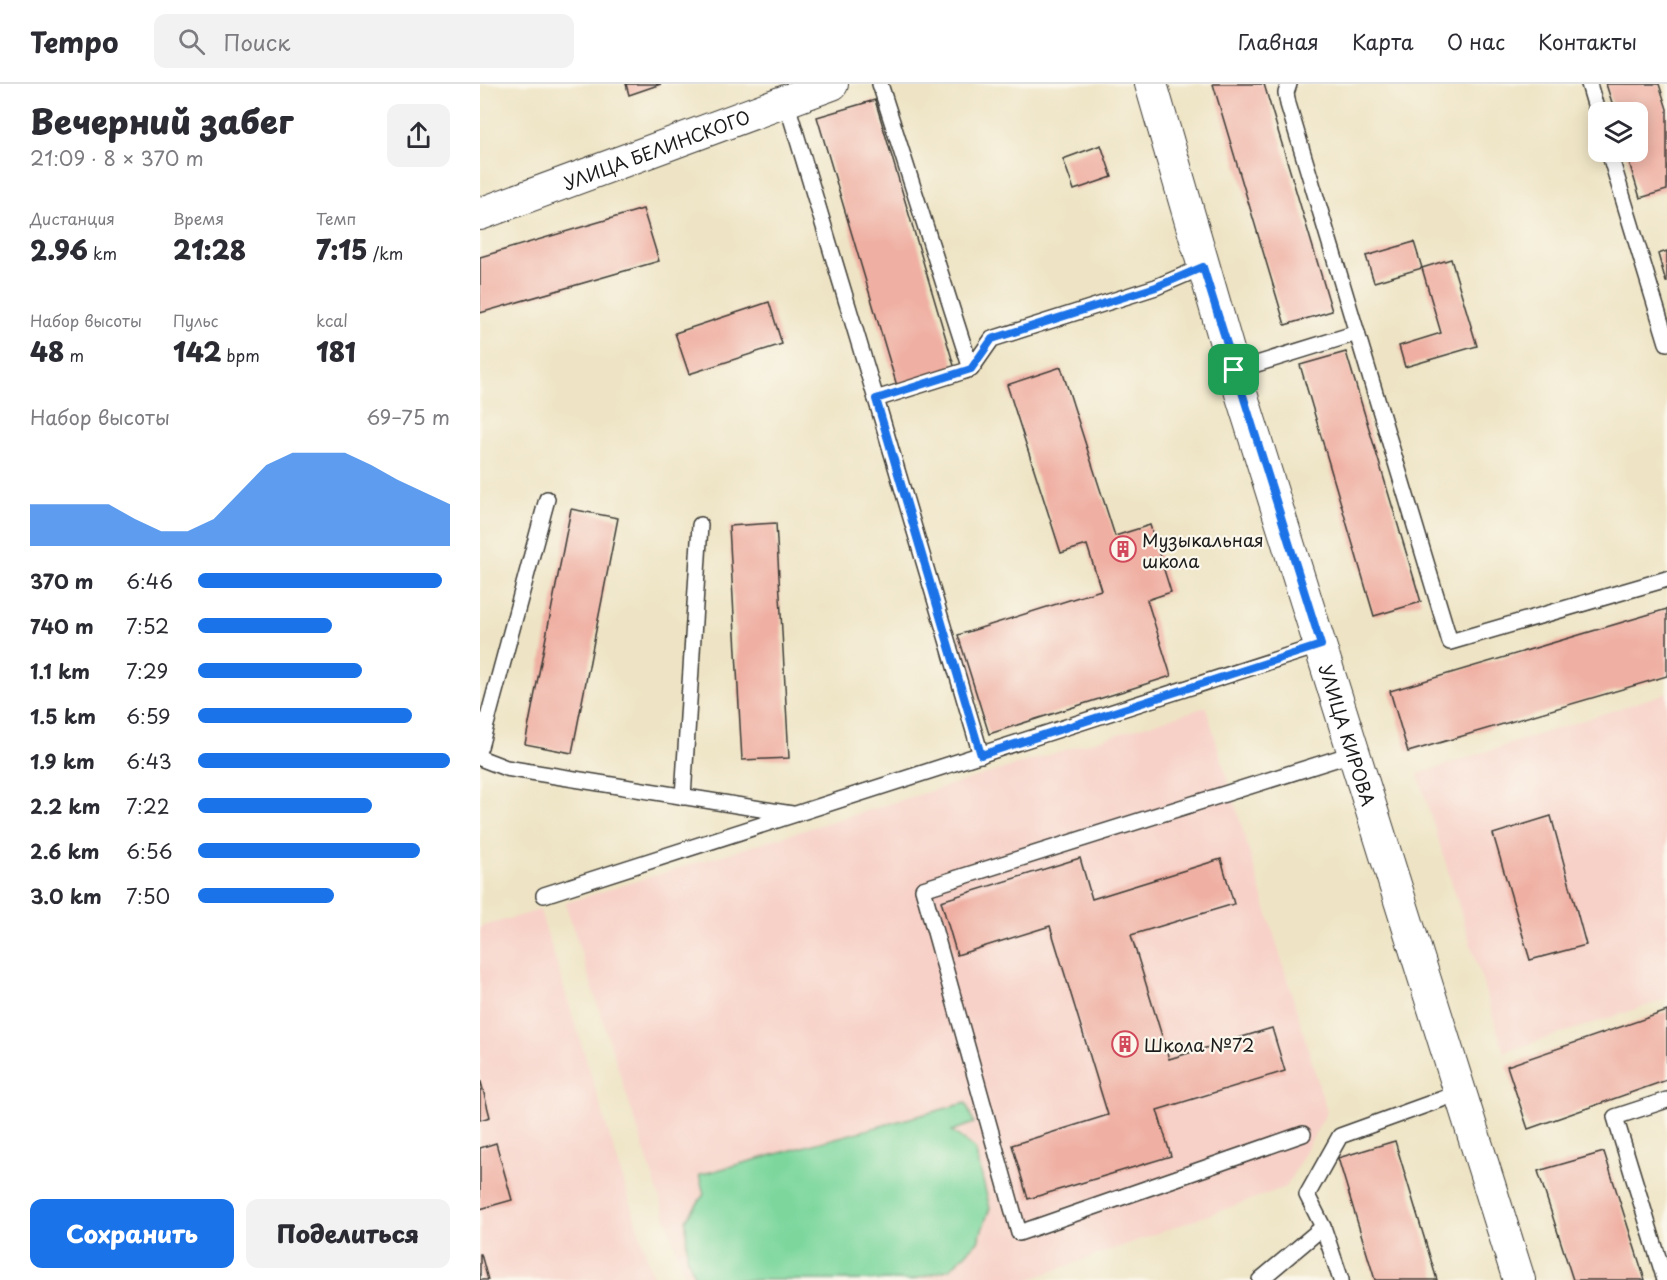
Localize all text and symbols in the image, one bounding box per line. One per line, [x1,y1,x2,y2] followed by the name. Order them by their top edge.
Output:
[154,14,574,68] search box
[30,20,118,63] text: Tempo
[175,25,208,58] icon: search
[223,25,290,58] text: Поиск
[1238,25,1319,57] text: Главная
[1352,25,1414,57] text: Карта
[1447,25,1505,57] text: О нас
[1538,25,1637,57] text: Контакты
[30,95,293,145] text: Вечерний забег
[559,102,753,196] street label: УЛИЦА БЕЛИНСКОГО
[1588,102,1648,162] map controls
[1588,102,1648,162] button: layers
[387,104,450,167] button: share
[30,143,204,173] text: 21:09 · 8 × 370 m
[30,206,115,230] text: Дистанция
[173,206,224,230] text: Время
[316,206,356,230] text: Темп
[30,230,88,269] text: 2.96
[173,230,246,269] text: 21:28
[316,230,368,269] text: 7:15
[88,241,117,265] text: km
[368,241,403,265] text: /km
[30,308,142,332] text: Набор высоты
[173,308,218,332] text: Пульс
[316,308,348,332] text: kcal
[30,332,64,371] text: 48
[173,332,221,371] text: 142
[316,332,356,371] text: 181
[64,343,84,367] text: m
[221,343,260,367] text: bpm
[1208,344,1259,395] pin
[1217,353,1250,386] icon: arrive
[30,402,170,432] text: Набор высоты
[366,402,450,432] text: 69–75 m
[1142,526,1264,574] place label: Музыкальная школа
[1108,534,1138,564] building icon: Музыкальная школа
[30,566,94,596] text: 370 m
[126,566,173,596] text: 6:46
[30,611,94,641] text: 740 m
[126,611,169,641] text: 7:52
[30,656,90,686] text: 1.1 km
[126,656,168,686] text: 7:29
[1313,661,1383,809] street label: УЛИЦА КИРОВА
[30,701,96,731] text: 1.5 km
[126,701,171,731] text: 6:59
[30,746,95,776] text: 1.9 km
[126,746,172,776] text: 6:43
[30,791,100,821] text: 2.2 km
[126,791,170,821] text: 7:22
[30,836,99,866] text: 2.6 km
[126,836,173,866] text: 6:56
[30,881,102,911] text: 3.0 km
[126,881,170,911] text: 7:50
[1110,1029,1140,1059] building icon: Школа №72
[1144,1031,1255,1058] place label: Школа №72
[30,1199,234,1268] button: Сохранить
[246,1199,450,1268] button: Поделиться

